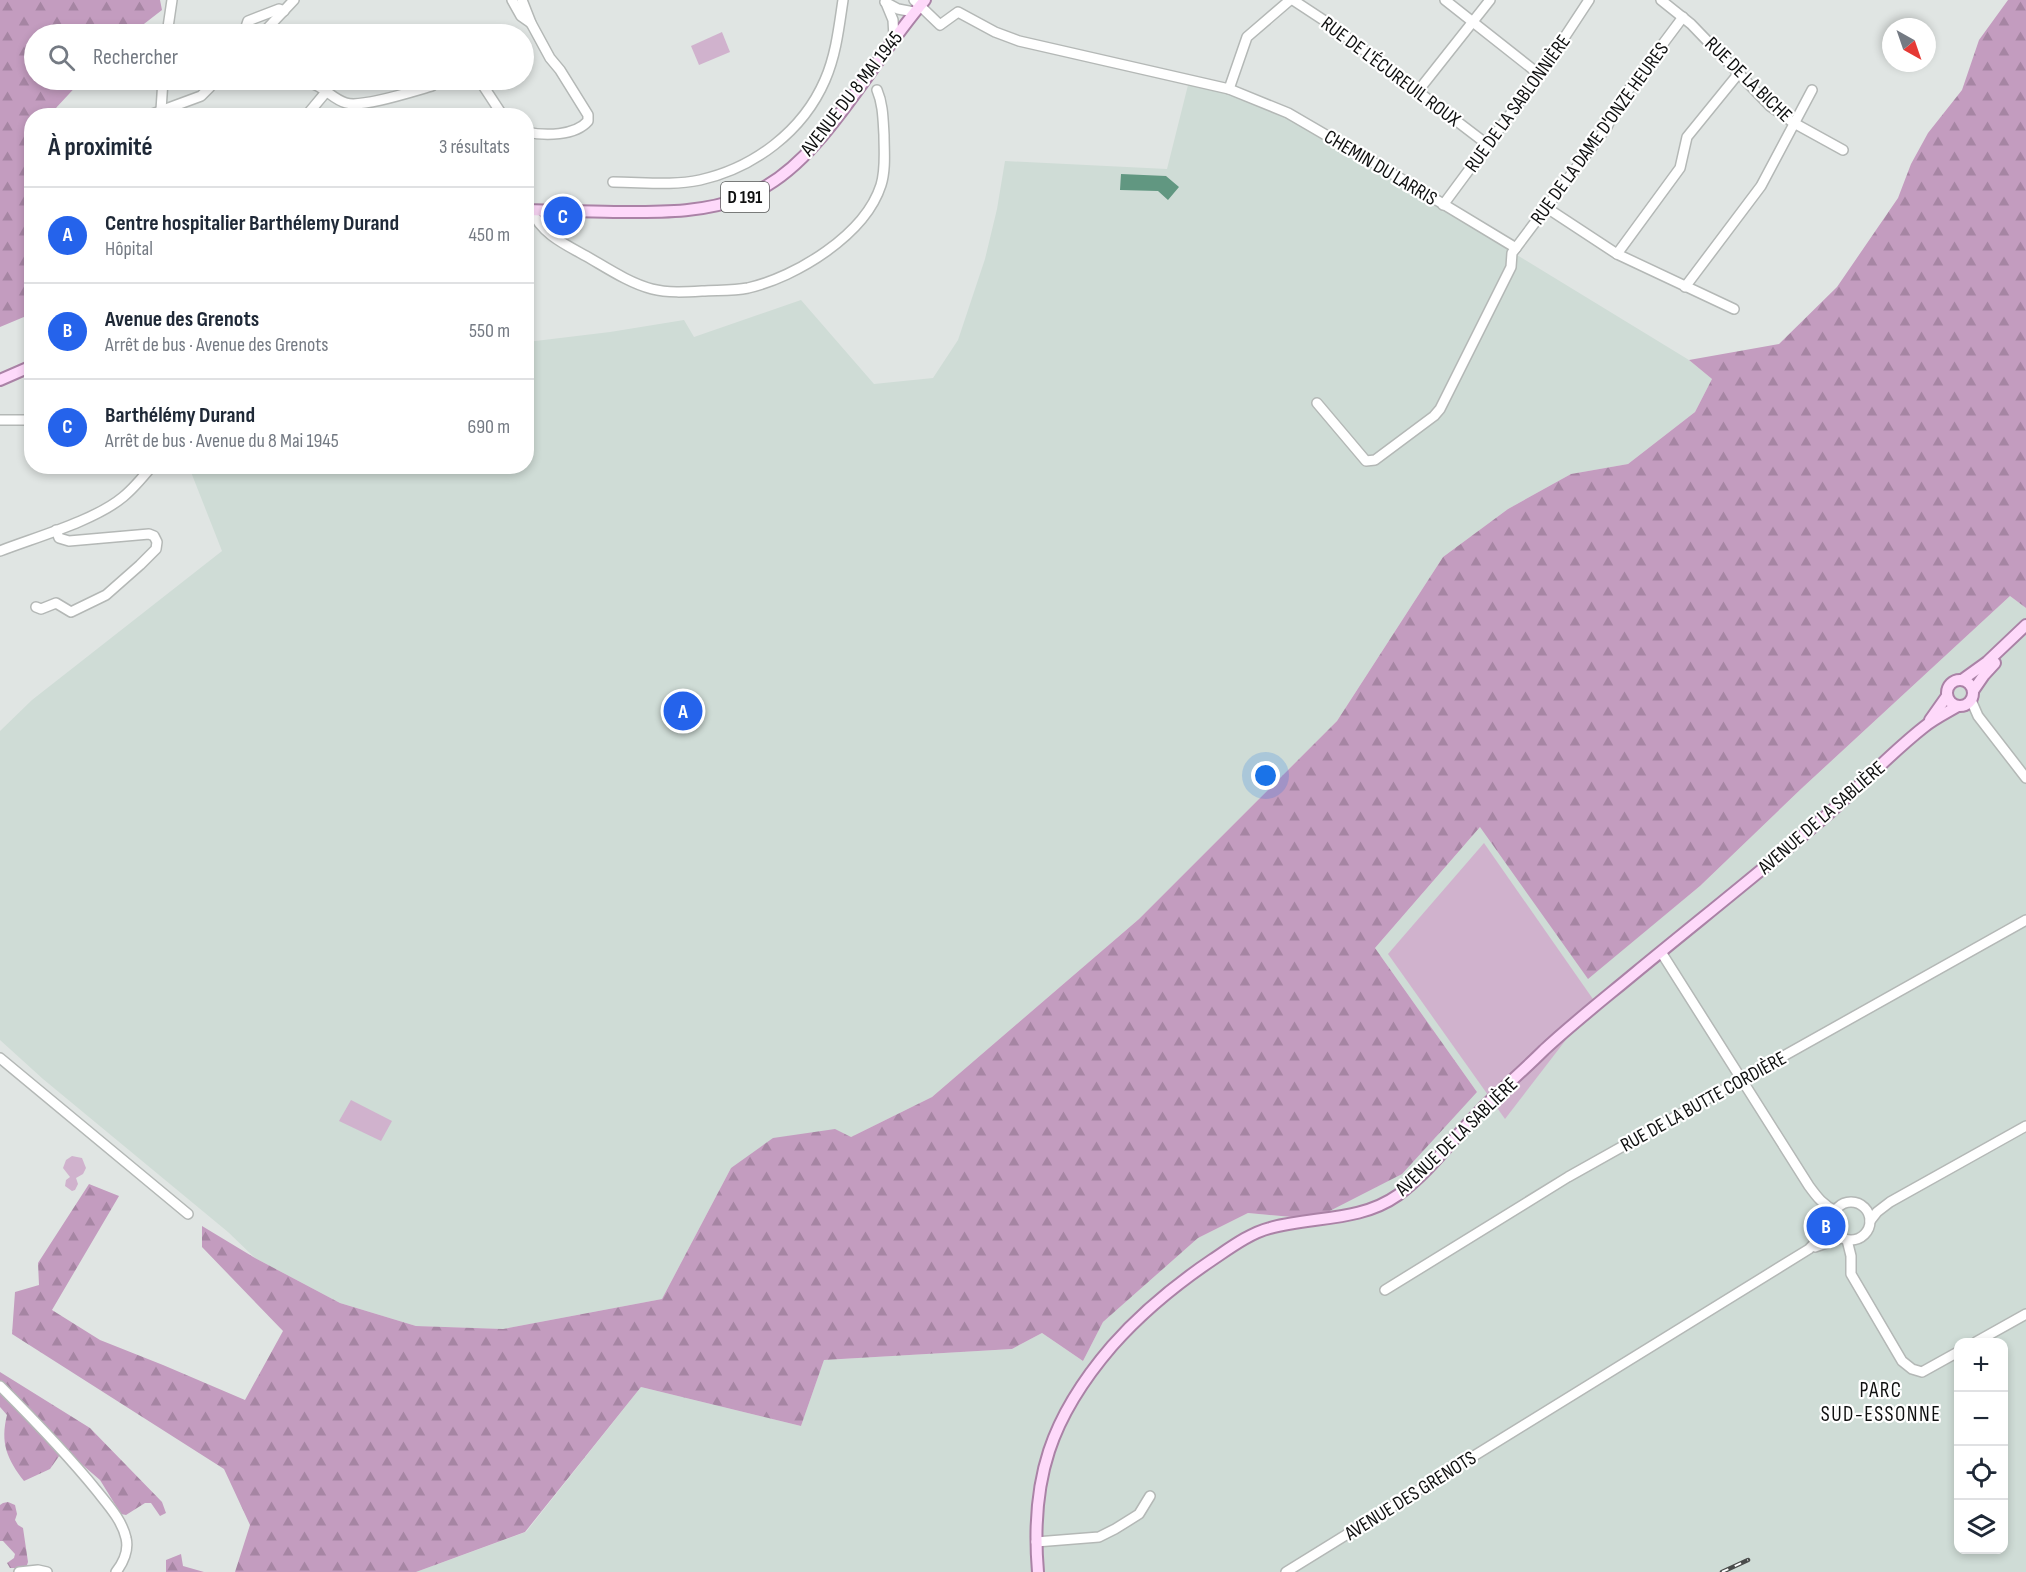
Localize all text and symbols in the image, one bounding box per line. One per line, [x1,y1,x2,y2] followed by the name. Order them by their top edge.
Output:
[1316,12,1465,132] street label: RUE DE L'ÉCUREUIL ROUX
[1882,18,1936,72] north arrow
[24,24,534,90] search box
[795,27,908,162] street label: AVENUE DU 8 MAI 1945
[1460,30,1576,177] street label: RUE DE LA SABLONNIÈRE
[1700,32,1797,127] street label: RUE DE LA BICHE
[1526,38,1674,229] street label: RUE DE LA DAME D'ONZE HEURES
[45,41,78,74] icon: search
[93,44,178,71] text: Rechercher
[1320,125,1441,211] street label: CHEMIN DU LARRIS
[48,132,153,163] text: À proximité
[439,135,510,159] text: 3 résultats
[721,182,769,212] road number: D 191
[544,194,582,238] pin: C
[105,210,399,237] text: Centre hospitalier Barthélemy Durand
[63,223,72,247] text: A
[469,223,510,247] text: 450 m
[105,237,153,261] text: Hôpital
[105,306,259,333] text: Avenue des Grenots
[63,319,72,343] text: B
[469,319,510,343] text: 550 m
[105,333,328,357] text: Arrêt de bus · Avenue des Grenots
[105,402,255,429] text: Barthélémy Durand
[62,415,73,439] text: C
[468,415,510,439] text: 690 m
[105,429,339,453] text: Arrêt de bus · Avenue du 8 Mai 1945
[664,688,702,734] pin: A
[1752,756,1890,880] street label: AVENUE DE LA SABLIÈRE
[1251,761,1280,790] your location
[1616,1046,1791,1157] street label: RUE DE LA BUTTE CORDIÈRE
[1390,1072,1523,1202] street label: AVENUE DE LA SABLIÈRE
[1806,1204,1846,1248] pin: B
[1954,1338,2008,1554] map controls
[1954,1338,2008,1392] button: +
[1821,1378,1941,1427] district label: PARC SUD-ESSONNE
[1954,1392,2008,1446] button: −
[1340,1446,1481,1546] street label: AVENUE DES GRENOTS
[1954,1446,2008,1500] button: locate
[1954,1500,2008,1554] button: layers

